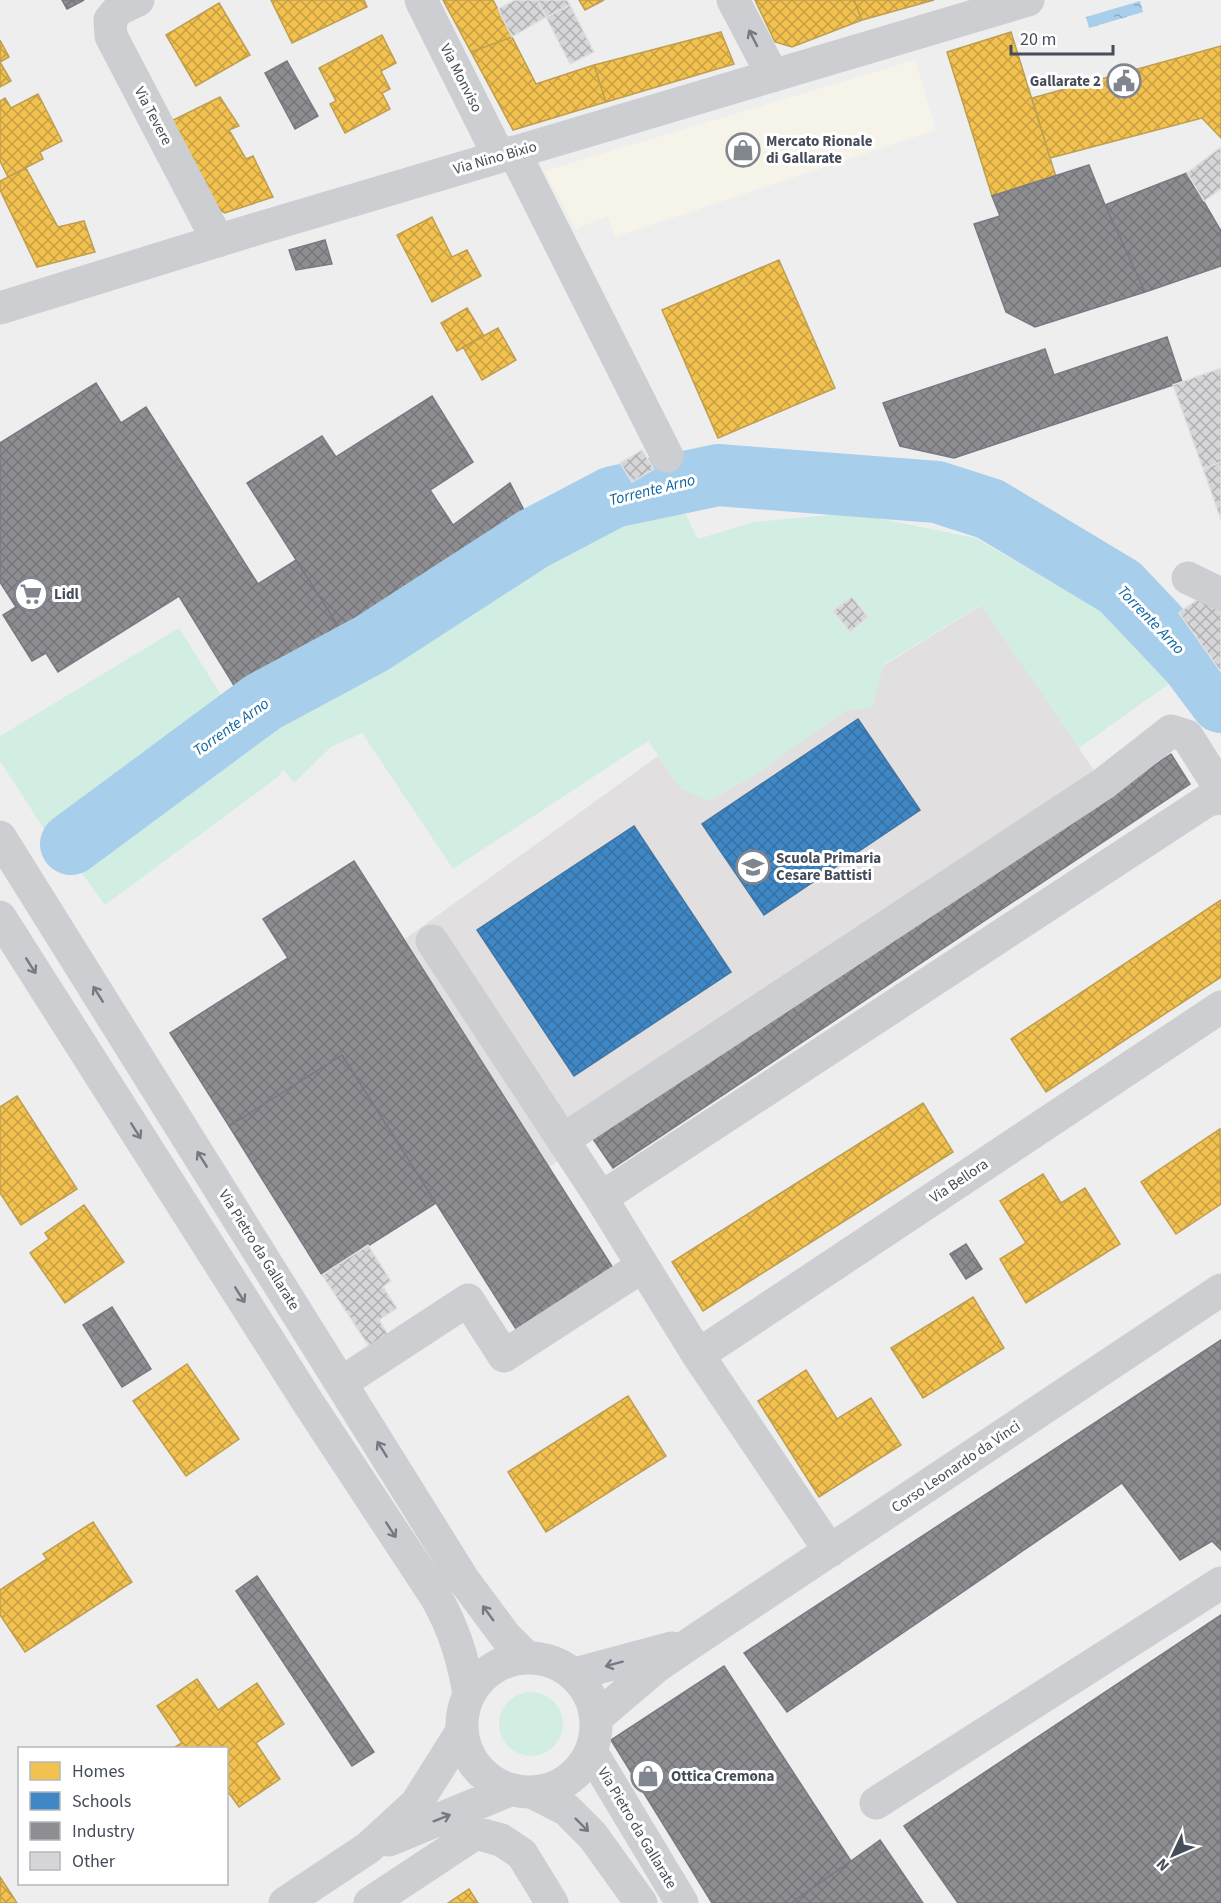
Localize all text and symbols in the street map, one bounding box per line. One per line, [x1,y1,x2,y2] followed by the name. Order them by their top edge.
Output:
[1011,18,1113,56] scale bar
[1020,27,1056,52] text: 20 m
[747,30,759,47] one-way arrow
[435,40,487,116] street label: Via Monviso
[1106,63,1142,99] public building icon: Gallarate 2
[1030,71,1101,92] place label: Gallarate 2
[129,83,177,149] street label: Via Tevere
[766,131,873,169] place label: Mercato Rionale di Gallarate
[725,132,761,168] shop icon: Mercato Rionale di Gallarate
[451,136,539,180] street label: Via Nino Bixio
[607,469,697,511] water label: Torrente Arno
[13,576,49,612] supermarket icon: Lidl
[1112,581,1190,659] water label: Torrente Arno
[54,584,80,605] place label: Lidl
[189,693,273,761] water label: Torrente Arno
[776,848,881,886] place label: Scuola Primaria Cesare Battisti
[735,849,771,885] school or university icon: Scuola Primaria Cesare Battisti
[26,957,38,974] one-way arrow
[92,986,104,1003] one-way arrow
[130,1122,142,1138] one-way arrow
[195,1151,207,1168] one-way arrow
[926,1154,992,1208] street label: Via Bellora
[213,1186,305,1314] street label: Via Pietro da Gallarate
[235,1286,247,1303] one-way arrow
[887,1416,1025,1518] street label: Corso Leonardo da Vinci
[376,1441,388,1458] one-way arrow
[386,1521,398,1538] one-way arrow
[482,1605,495,1621] one-way arrow
[605,1659,624,1670] one-way arrow
[18,1747,228,1885] legend
[630,1758,666,1794] shop icon: Ottica Cremona
[72,1759,125,1784] text: Homes
[592,1763,682,1893] street label: Via Pietro da Gallarate
[671,1766,774,1787] place label: Ottica Cremona
[72,1789,131,1814] text: Schools
[432,1812,450,1823] one-way arrow
[575,1817,590,1832] one-way arrow
[72,1819,135,1844] text: Industry
[1143,1825,1203,1885] north arrow
[72,1849,116,1874] text: Other
[1151,1853,1175,1876] text: N

